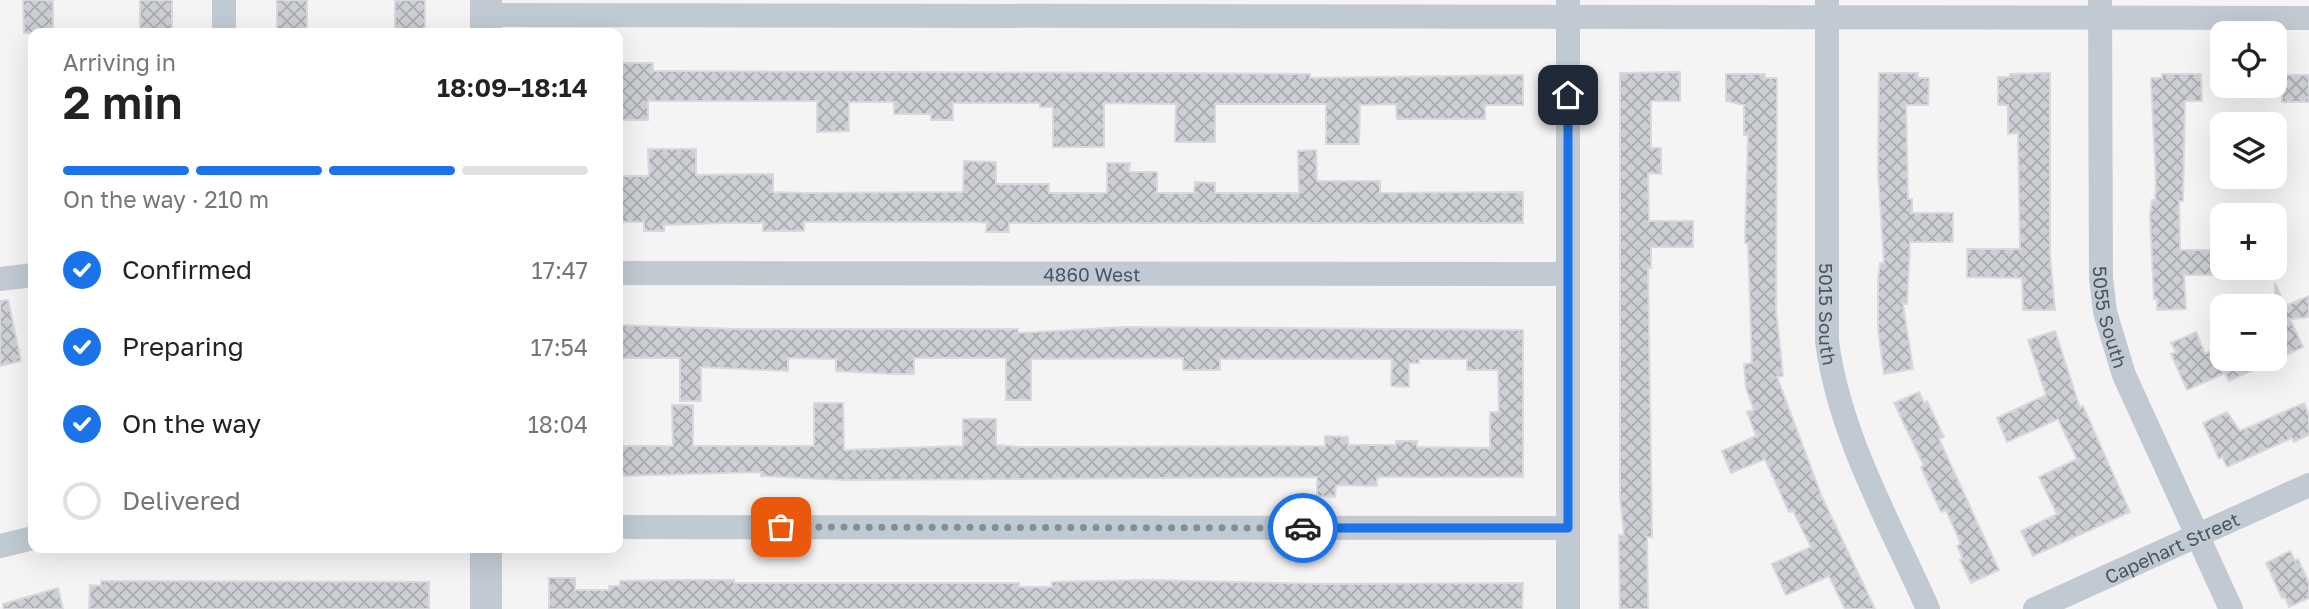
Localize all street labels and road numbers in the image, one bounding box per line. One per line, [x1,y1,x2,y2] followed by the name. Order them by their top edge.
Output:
[1043,262,1141,285] street label: 4860 West
[1816,263,1842,367] street label: 5015 South
[2089,266,2133,371] street label: 5055 South
[2101,507,2243,588] street label: Capehart Street

